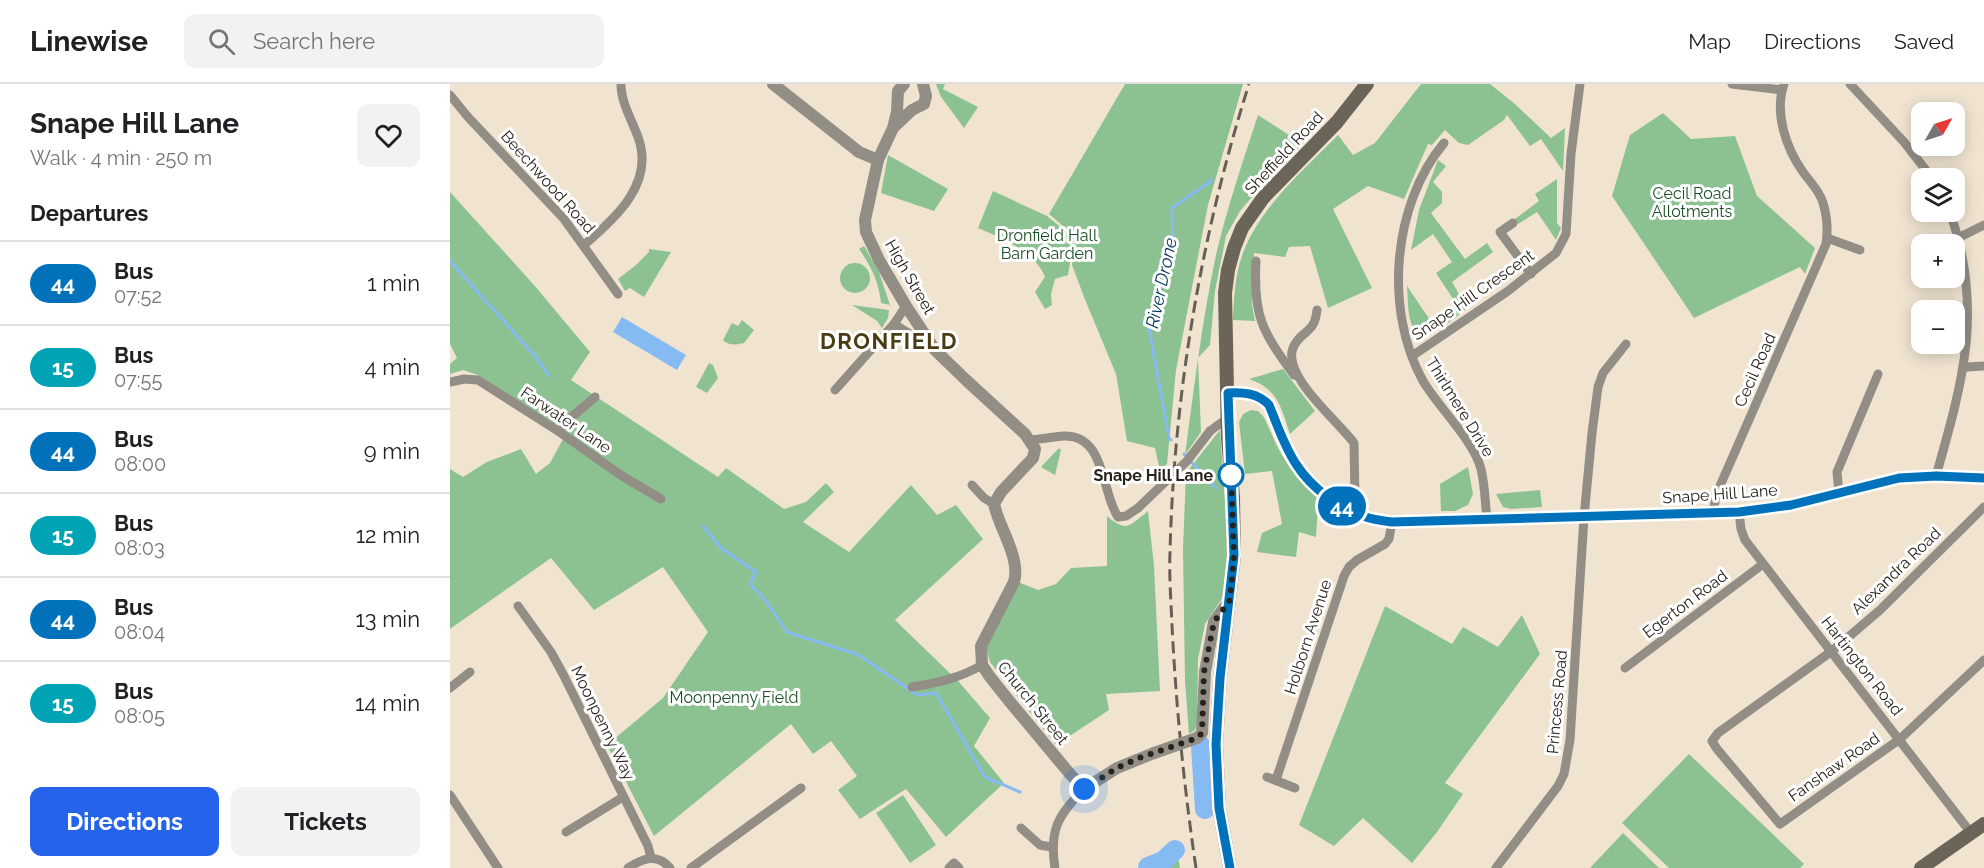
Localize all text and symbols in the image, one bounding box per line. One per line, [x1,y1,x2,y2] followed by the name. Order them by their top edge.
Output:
[184,14,604,68] search box
[30,25,148,58] text: Linewise
[205,25,238,58] icon: search
[253,28,375,54] text: Search here
[1688,29,1731,54] text: Map
[1764,29,1861,54] text: Directions
[1894,29,1954,54] text: Saved
[1911,102,1965,156] north arrow
[1911,102,1965,354] map controls
[357,104,420,167] button: heart
[30,107,239,140] text: Snape Hill Lane
[1241,108,1327,198] street label: Sheffield Road
[497,127,599,237] street label: Beechwood Road
[30,146,212,170] text: Walk · 4 min · 250 m
[1911,168,1965,222] button: layers
[1652,184,1733,221] park label: Cecil Road Allotments
[30,200,148,226] text: Departures
[997,226,1098,263] park label: Dronfield Hall Barn Garden
[1911,234,1965,288] button: +
[1141,235,1181,330] water label: River Drone
[881,236,939,318] street label: High Street
[1408,245,1538,344] street label: Snape Hill Crescent
[114,258,153,284] text: Bus
[367,270,420,296] text: 1 min
[51,271,75,296] text: 44
[114,284,162,308] text: 07:52
[1911,300,1965,354] button: −
[820,328,958,354] district label: DRONFIELD
[1730,330,1780,410] street label: Cecil Road
[114,342,153,368] text: Bus
[365,354,420,380] text: 4 min
[1422,354,1498,460] street label: Thirlmere Drive
[52,355,74,380] text: 15
[114,368,162,392] text: 07:55
[517,383,615,457] street label: Farwater Lane
[114,426,153,452] text: Bus
[364,438,420,464] text: 9 min
[51,439,75,464] text: 44
[114,452,166,476] text: 08:00
[1218,462,1244,488] marker: Snape Hill Lane
[1093,466,1213,485] place label: Snape Hill Lane
[1662,480,1778,508] street label: Snape Hill Lane
[1315,486,1369,526] line badge: 44
[1330,494,1354,519] text: 44
[114,510,153,536] text: Bus
[356,522,420,548] text: 12 min
[52,523,74,548] text: 15
[1847,523,1945,618] street label: Alexandra Road
[114,536,165,560] text: 08:03
[1639,566,1731,642] street label: Egerton Road
[1280,577,1336,697] street label: Holborn Avenue
[114,594,153,620] text: Bus
[355,606,420,632] text: 13 min
[51,607,75,632] text: 44
[1817,613,1907,719] street label: Hartington Road
[114,620,165,644] text: 08:04
[1543,649,1571,755] street label: Princess Road
[994,657,1073,749] street label: Church Street
[567,663,639,784] street label: Moonpenny Way
[114,678,153,704] text: Bus
[670,688,799,707] park label: Moonpenny Field
[355,690,420,716] text: 14 min
[52,691,74,716] text: 15
[114,704,165,728] text: 08:05
[1785,729,1883,805] street label: Fanshaw Road
[1069,774,1099,804] your location
[30,787,219,856] button: Directions
[231,787,420,856] button: Tickets

